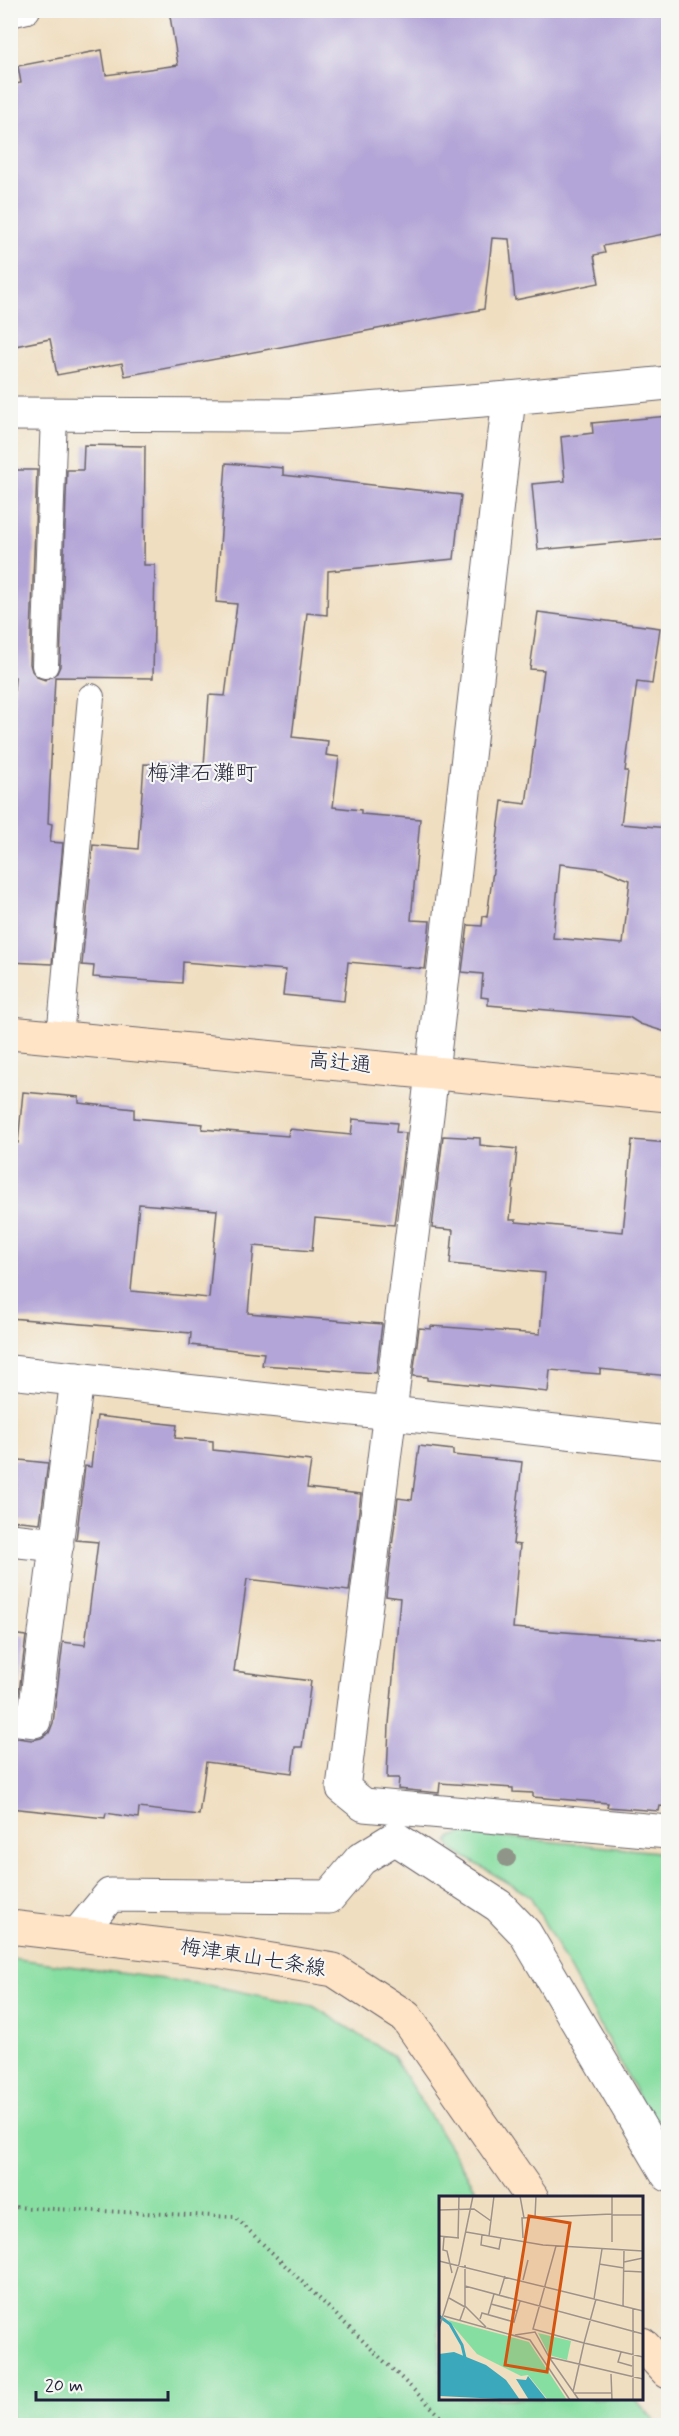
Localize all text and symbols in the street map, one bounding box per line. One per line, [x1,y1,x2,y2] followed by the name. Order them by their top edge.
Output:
[147,760,257,788] district label: 梅津石灘町
[307,1046,373,1080] street label: 高辻通
[178,1933,328,1983] street label: 梅津東山七条線
[439,2196,643,2400] inset map
[36,2364,168,2402] scale bar
[45,2374,83,2398] text: 20 m

